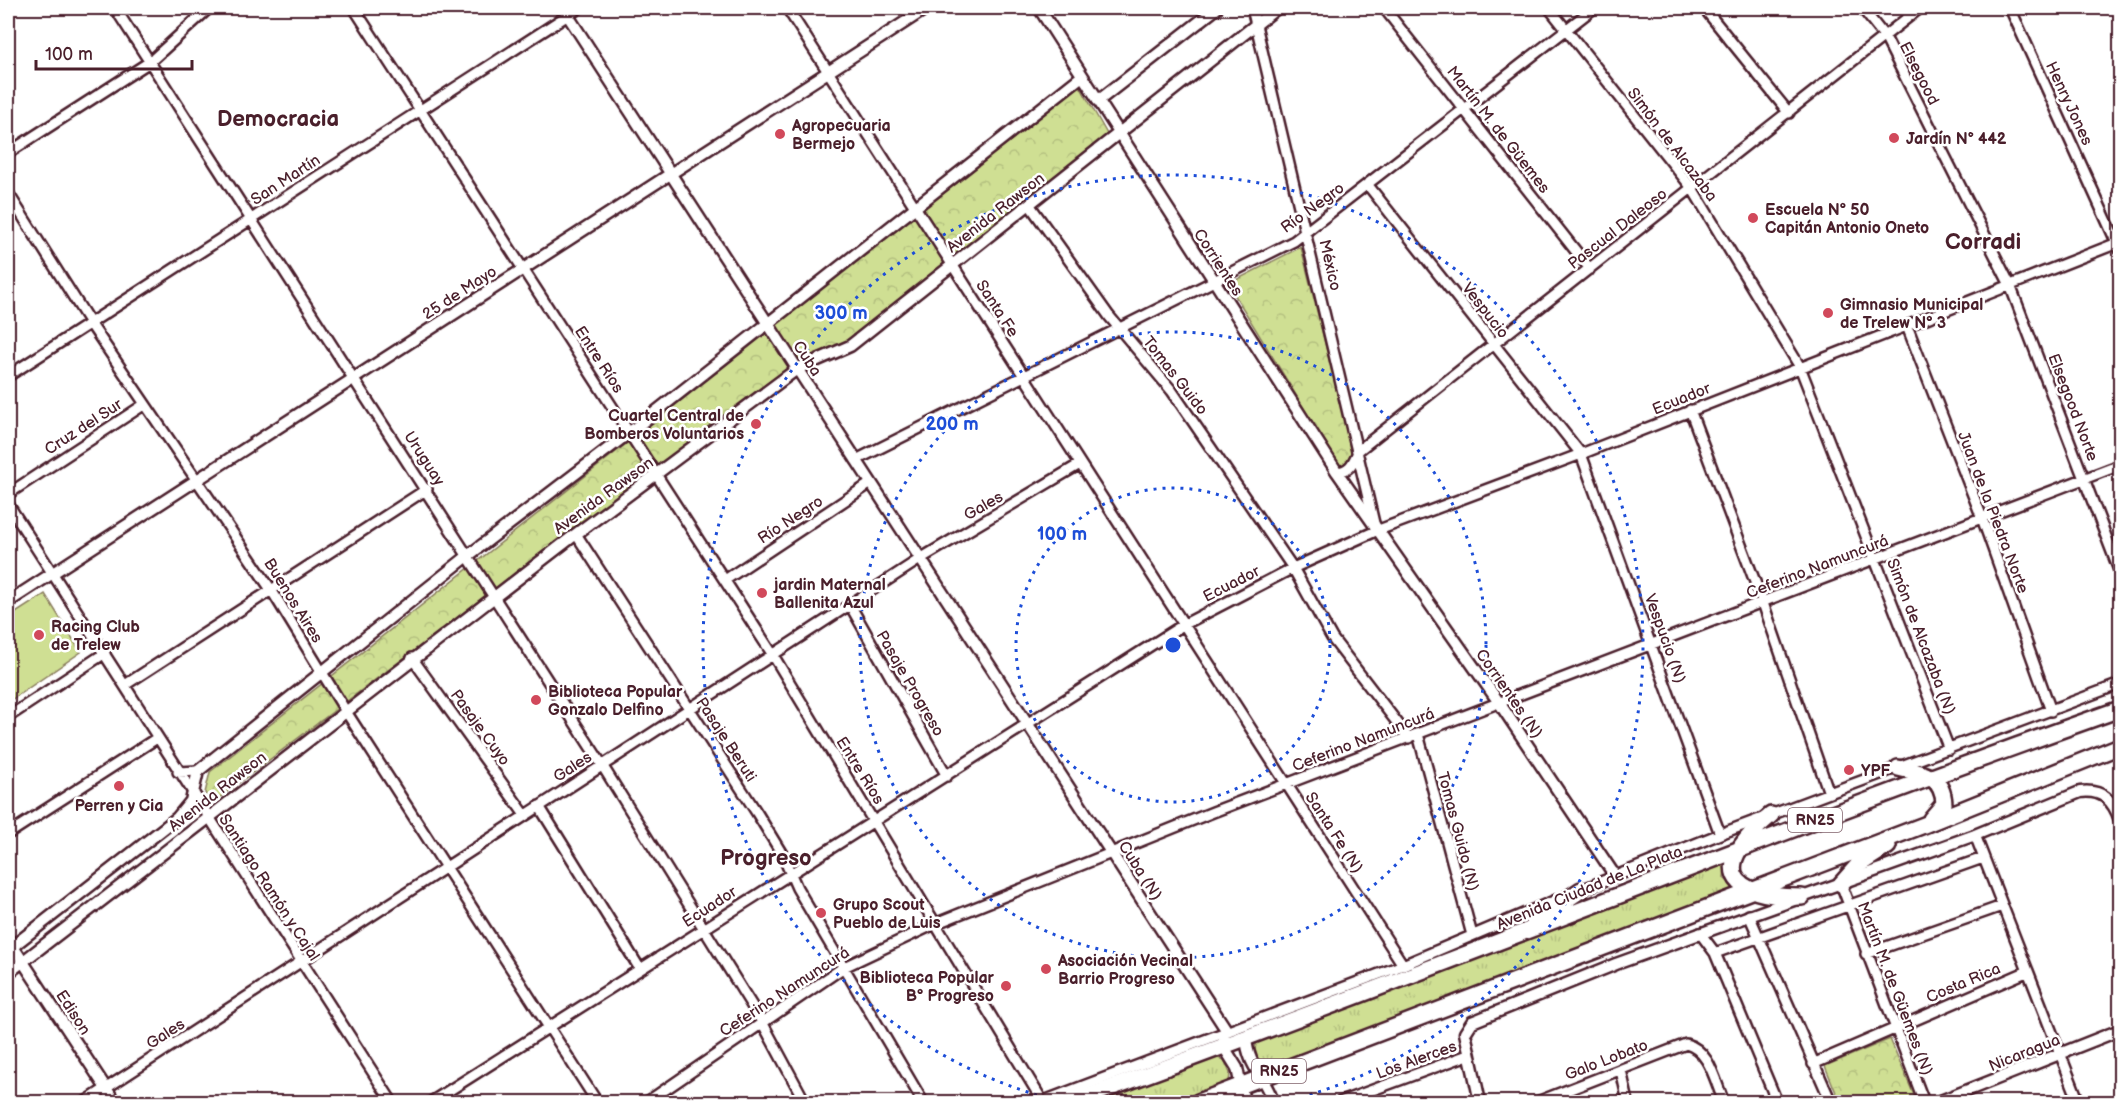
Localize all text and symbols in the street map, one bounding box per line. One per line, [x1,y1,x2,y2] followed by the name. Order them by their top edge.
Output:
[36,33,192,71] scale bar
[1895,39,1943,108] street label: Elsegood
[45,44,93,65] text: 100 m
[2041,59,2096,148] street label: Henry Jones
[1442,63,1553,197] street label: Martín M. de Güemes
[1623,84,1721,206] street label: Simón de Alcazaba
[217,106,339,133] district label: Democracia
[791,117,891,154] place label: Agropecuaria Bermejo
[773,127,787,141] marker: Agropecuaria Bermejo
[1906,130,2007,149] place label: Jardín N° 442
[1887,131,1901,145] marker: Jardín N° 442
[248,151,324,210] street label: San Martín
[943,169,1049,257] street label: Avenida Rawson
[1277,179,1348,238] street label: Río Negro
[1565,185,1671,274] street label: Pascual Daleoso
[1765,201,1929,238] place label: Escuela Nº 50 Capitán Antonio Oneto
[1746,211,1760,225] marker: Escuela Nº 50 Capitán Antonio Oneto
[1189,226,1246,300] street label: Corrientes
[1945,229,2021,256] district label: Corradi
[1314,238,1345,293] street label: México
[419,262,500,324] street label: 25 de Mayo
[971,277,1022,341] street label: Santa Fe
[1457,279,1512,343] street label: Vespucio
[1840,296,1983,333] place label: Gimnasio Municipal de Trelew Nº 3
[814,303,868,324] text: 300 m
[1821,306,1835,320] marker: Gimnasio Municipal de Trelew Nº 3
[570,323,627,397] street label: Entre Ríos
[1138,333,1211,419] street label: Tomas Guido
[788,338,825,380] street label: Cuba
[2043,351,2102,464] street label: Elsegood Norte
[1650,379,1714,420] street label: Ecuador
[41,395,126,459] street label: Cruz del Sur
[584,407,744,444] place label: Cuartel Central de Bomberos Voluntarios
[925,414,979,435] text: 200 m
[749,417,763,431] marker: Cuartel Central de Bomberos Voluntarios
[399,428,449,490] street label: Uruguay
[1953,429,2032,597] street label: Juan de la Piedra Norte
[550,454,658,539] street label: Avenida Rawson
[961,488,1007,525] street label: Gales
[755,492,827,548] street label: Río Negro
[1037,524,1087,545] text: 100 m
[1744,532,1891,603] street label: Ceferino Namuncurá
[259,555,326,647] street label: Buenos Aires
[1882,556,1959,717] street label: Simón de Alcazaba (N)
[1200,562,1263,607] street label: Ecuador
[773,576,886,613] place label: jardin Maternal Ballenita Azul
[755,586,769,600] marker: jardin Maternal Ballenita Azul
[1640,591,1690,686] street label: Vespucio (N)
[51,618,140,655] place label: Racing Club de Trelew
[32,628,46,642] marker: Racing Club de Trelew
[872,628,948,740] street label: Pasaje Progreso
[1163,635,1183,655] centre of rings
[1471,646,1546,742] street label: Corrientes (N)
[548,683,683,720] place label: Biblioteca Popular Gonzalo Delfino
[446,686,514,770] street label: Pasaje Cuyo
[529,693,543,707] marker: Biblioteca Popular Gonzalo Delfino
[691,694,760,786] street label: Pasaje Beruti
[1290,705,1437,776] street label: Ceferino Namuncurá
[832,734,888,808] street label: Entre Ríos
[165,748,271,836] street label: Avenida Rawson
[550,748,596,787] street label: Gales
[1861,762,1890,781] place label: YPF
[1842,763,1856,777] marker: YPF
[1433,770,1483,893] street label: Tomas Guido (N)
[112,779,126,793] marker: Perren y Cia
[1301,789,1367,877] street label: Santa Fe (N)
[75,797,163,816] place label: Perren y Cia
[1788,808,1842,832] road number: RN25
[214,811,323,965] street label: Santiago Ramón y Cajal
[1114,838,1166,904] street label: Cuba (N)
[1494,842,1685,934] street label: Avenida Ciudad de La Plata
[720,845,812,872] district label: Progreso
[679,883,741,932] street label: Ecuador
[833,896,941,933] place label: Grupo Scout Pueblo de Luis
[1853,899,1937,1078] street label: Martín M. de Güemes (N)
[814,906,828,920] marker: Grupo Scout Pueblo de Luis
[716,943,853,1041] street label: Ceferino Namuncurá
[1057,952,1193,989] place label: Asociación Vecinal Barrio Progreso
[1924,959,2004,1008] street label: Costa Rica
[1039,962,1053,976] marker: Asociación Vecinal Barrio Progreso
[860,969,995,1006] place label: Biblioteca Popular Bº Progreso
[999,979,1013,993] marker: Biblioteca Popular Bº Progreso
[51,987,94,1039] street label: Edison
[143,1015,189,1054] street label: Gales
[1986,1031,2063,1076] street label: Nicaragua
[1562,1036,1651,1085] street label: Galo Lobato
[1374,1037,1459,1084] street label: Los Alerces
[1252,1059,1306,1083] road number: RN25

